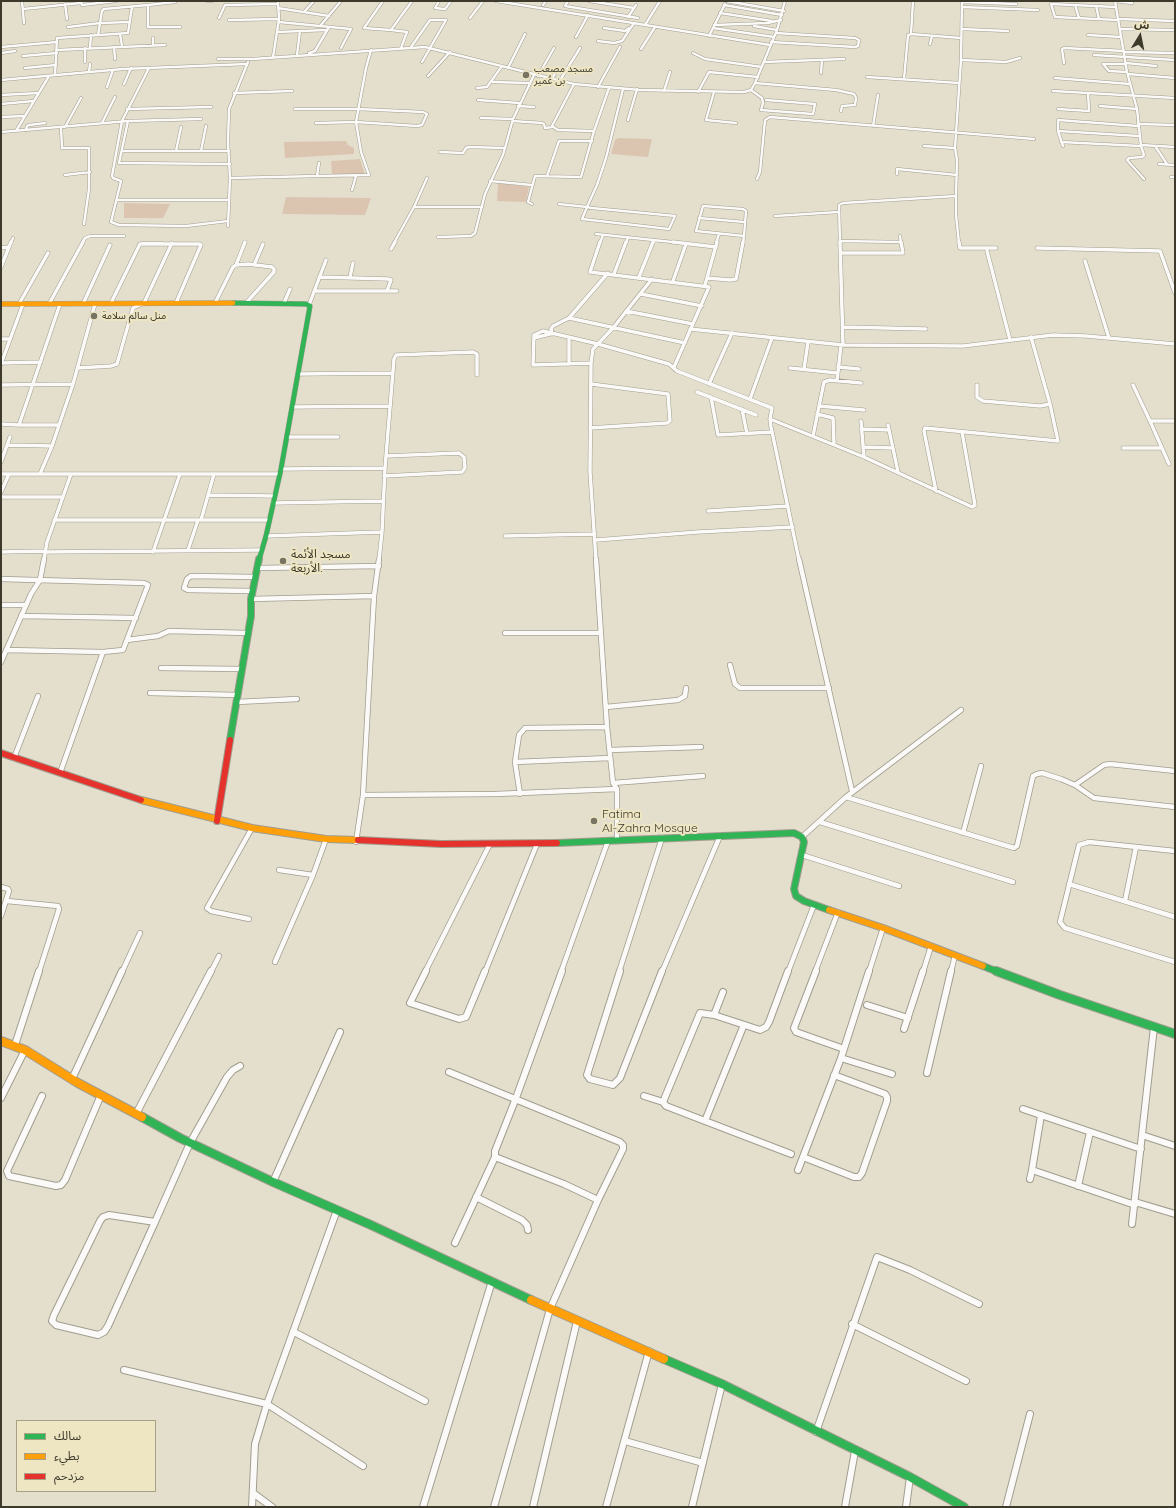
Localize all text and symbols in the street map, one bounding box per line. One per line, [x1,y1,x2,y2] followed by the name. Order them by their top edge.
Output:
[1120,16,1160,56] north arrow
[1133,16,1151,32] text: ش
[534,63,593,86] place label: مسجد مصعب بن عُمير
[521,70,531,80] marker: مسجد مصعب بن عُمير
[102,310,166,322] place label: منل سالم سلامة
[89,311,99,321] marker: منل سالم سلامة
[291,547,351,575] place label: مسجد الأئمة الأربعة.
[278,556,288,566] marker: مسجد الأئمة الأربعة.
[602,807,698,835] place label: Fatima Al-Zahra Mosque
[589,816,599,826] marker: Fatima Al-Zahra Mosque
[16,1420,156,1492] legend
[54,1428,81,1443] text: سالك
[54,1448,80,1463] text: بطيء
[54,1468,84,1483] text: مزدحم

